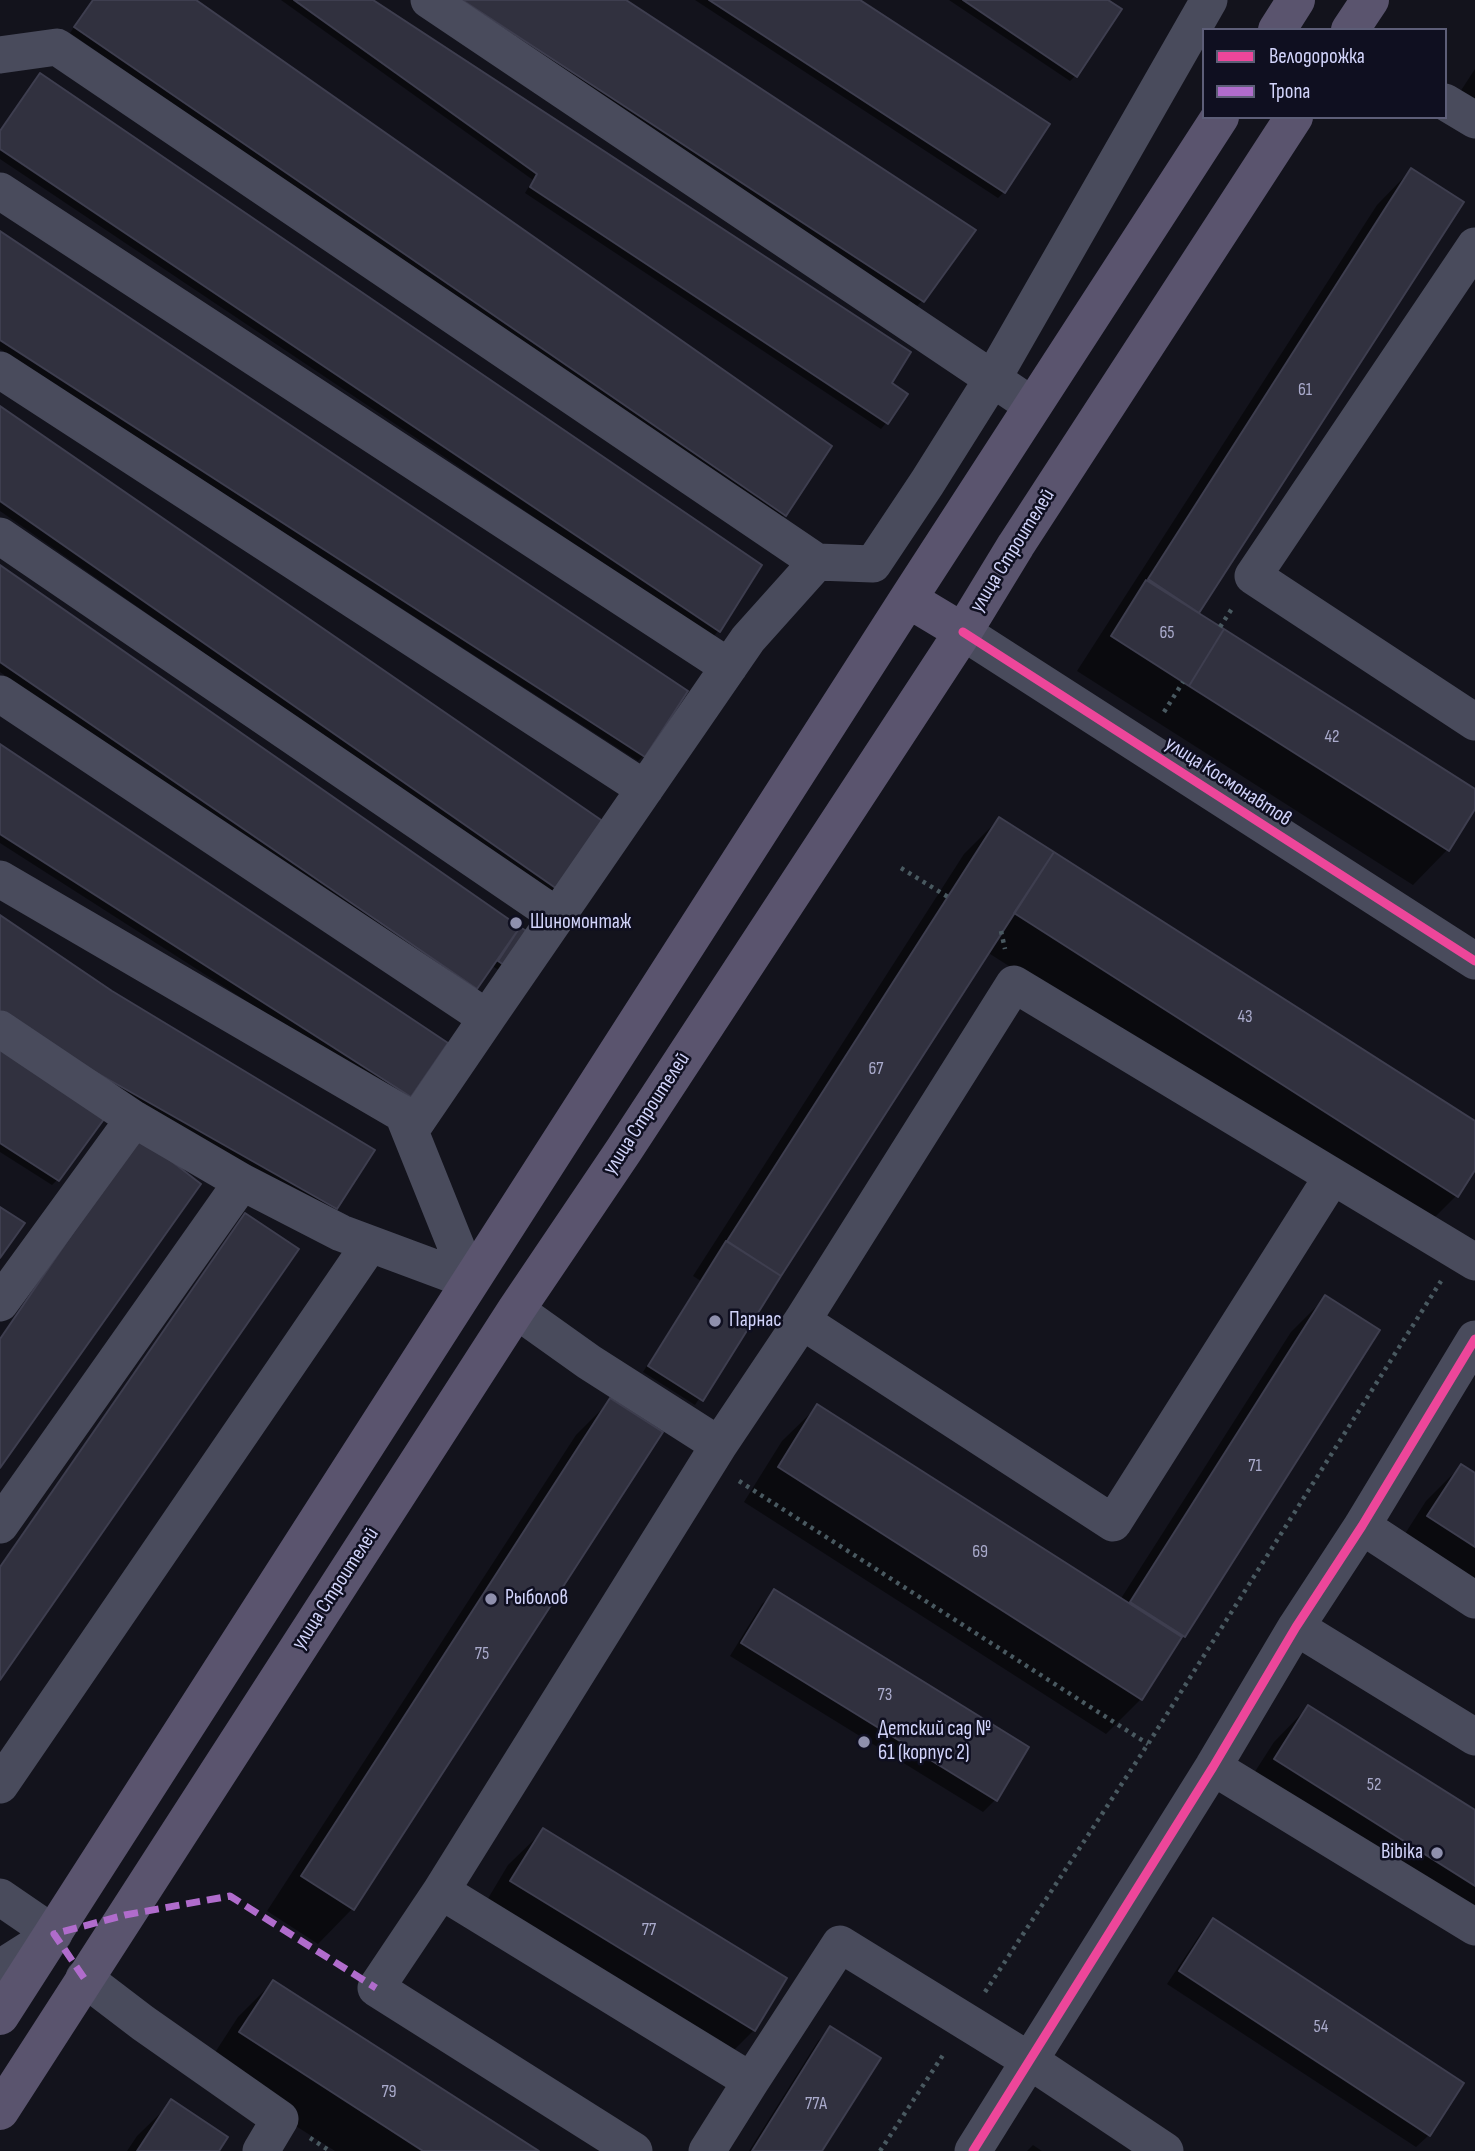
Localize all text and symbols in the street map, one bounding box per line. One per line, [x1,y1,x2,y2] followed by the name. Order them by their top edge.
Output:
[1202,28,1447,119] legend
[1269,44,1365,69] text: Велодорожка
[1269,79,1310,104] text: Тропа
[1298,379,1312,401] house number: 61
[965,485,1061,617] street label: улица Строителей
[1159,622,1175,644] house number: 65
[1324,726,1340,748] house number: 42
[1160,732,1296,832] street label: улица Космонавтов
[530,910,631,936] place label: Шиномонтаж
[508,915,524,931] marker: Шиномонтаж
[1237,1006,1253,1028] house number: 43
[598,1048,696,1180] street label: улица Строителей
[868,1058,884,1080] house number: 67
[729,1308,782,1334] place label: Парнас
[707,1313,723,1329] marker: Парнас
[1248,1455,1262,1477] house number: 71
[287,1523,385,1655] street label: улица Строителей
[972,1541,988,1563] house number: 69
[505,1586,568,1612] place label: Рыболов
[483,1591,499,1607] marker: Рыболов
[475,1643,489,1665] house number: 75
[878,1684,892,1706] house number: 73
[878,1717,991,1767] place label: Детский сад № 61 (корпус 2)
[856,1734,872,1750] marker: Детский сад № 61 (корпус 2)
[1367,1774,1381,1796] house number: 52
[1381,1840,1423,1866] place label: Bibika
[1429,1845,1445,1861] marker: Bibika
[642,1919,656,1941] house number: 77
[1314,2016,1328,2038] house number: 54
[381,2081,397,2103] house number: 79
[805,2093,827,2115] house number: 77А

